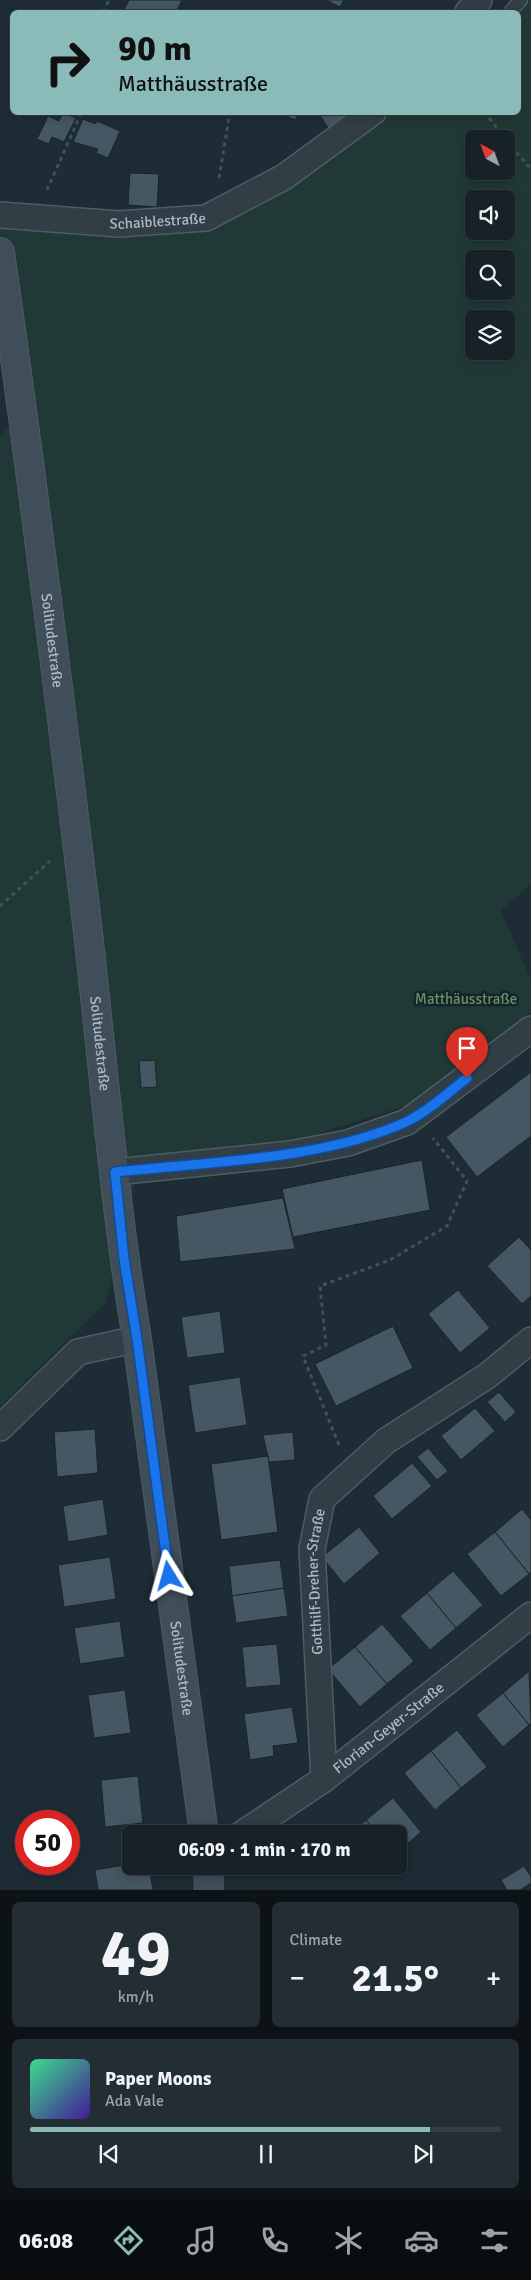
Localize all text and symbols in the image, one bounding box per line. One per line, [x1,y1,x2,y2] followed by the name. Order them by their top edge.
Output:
[118,27,192,70] text: 90 m
[35,30,100,95] icon: right
[118,70,268,97] text: Matthäusstraße
[465,130,515,180] north arrow
[465,130,515,360] map controls
[465,190,515,240] button: sound
[109,209,206,233] street label: Schaiblestraße
[465,250,515,300] button: search
[465,310,515,360] button: layers
[37,592,67,689] street label: Solitudestraße
[415,990,517,1008] park label: Matthäusstraße
[86,995,114,1092] street label: Solitudestraße
[446,1027,488,1078] pin
[453,1034,481,1062] icon: arrive
[303,1507,329,1655] street label: Gotthilf-Dreher-Straße
[142,1549,194,1601] position arrow
[166,1620,197,1717] street label: Solitudestraße
[329,1678,448,1777] street label: Florian-Geyer-Straße
[15,1810,80,1875] speed limit sign: 50
[178,1838,351,1862] text: 06:09 · 1 min · 170 m
[101,1914,171,1994] text: 49
[290,1930,342,1950] text: Climate
[351,1955,439,2002] text: 21.5°
[290,1961,305,1995] text: −
[486,1961,501,1995] text: +
[118,1987,154,2007] text: km/h
[105,2067,211,2091] text: Paper Moons
[105,2091,164,2111] text: Ada Vale
[95,2140,123,2168] icon: previous
[252,2140,280,2168] icon: pause
[409,2140,437,2168] icon: next
[111,2223,146,2258] icon: directions
[184,2223,219,2258] icon: music
[257,2223,292,2258] icon: phone
[331,2223,366,2258] icon: climate
[404,2223,439,2258] icon: car
[477,2223,512,2258] icon: filters
[19,2227,73,2254] text: 06:08

